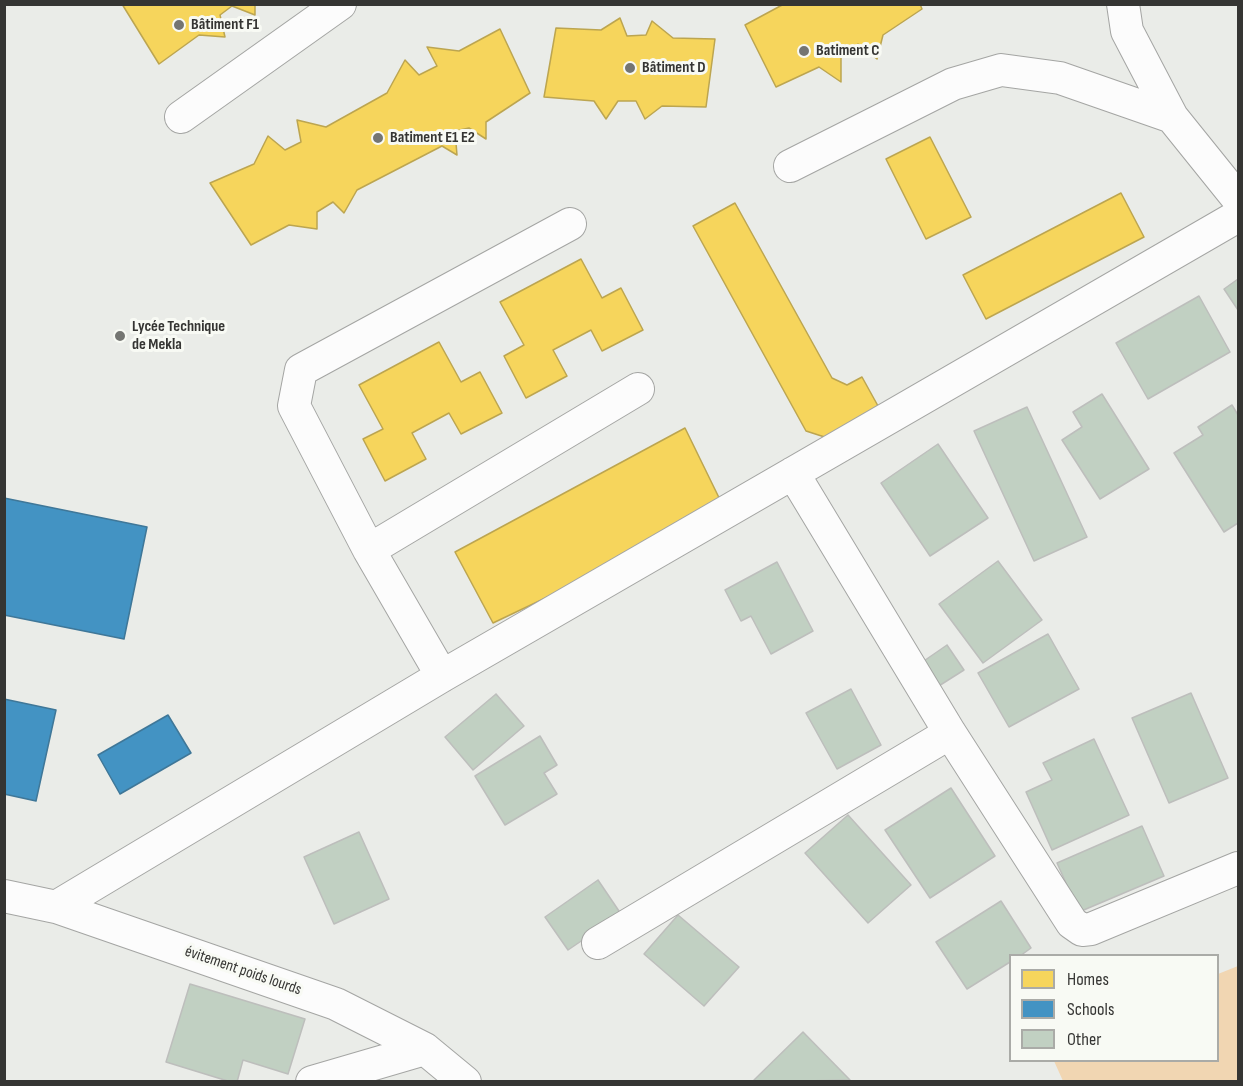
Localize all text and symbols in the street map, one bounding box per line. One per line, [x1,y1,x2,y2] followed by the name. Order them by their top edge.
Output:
[191,15,259,35] place label: Bâtiment F1
[172,18,186,32] marker: Bâtiment F1
[816,41,879,61] place label: Batiment C
[797,44,811,58] marker: Batiment C
[642,58,705,78] place label: Bâtiment D
[623,61,637,75] marker: Bâtiment D
[390,128,475,148] place label: Batiment E1 E2
[371,131,385,145] marker: Batiment E1 E2
[132,317,225,355] place label: Lycée Technique de Mekla
[113,329,127,343] marker: Lycée Technique de Mekla
[182,942,304,1000] street label: évitement poids lourds
[1009,954,1219,1062] legend
[1067,969,1109,990] text: Homes
[1067,999,1114,1020] text: Schools
[1067,1029,1101,1050] text: Other

